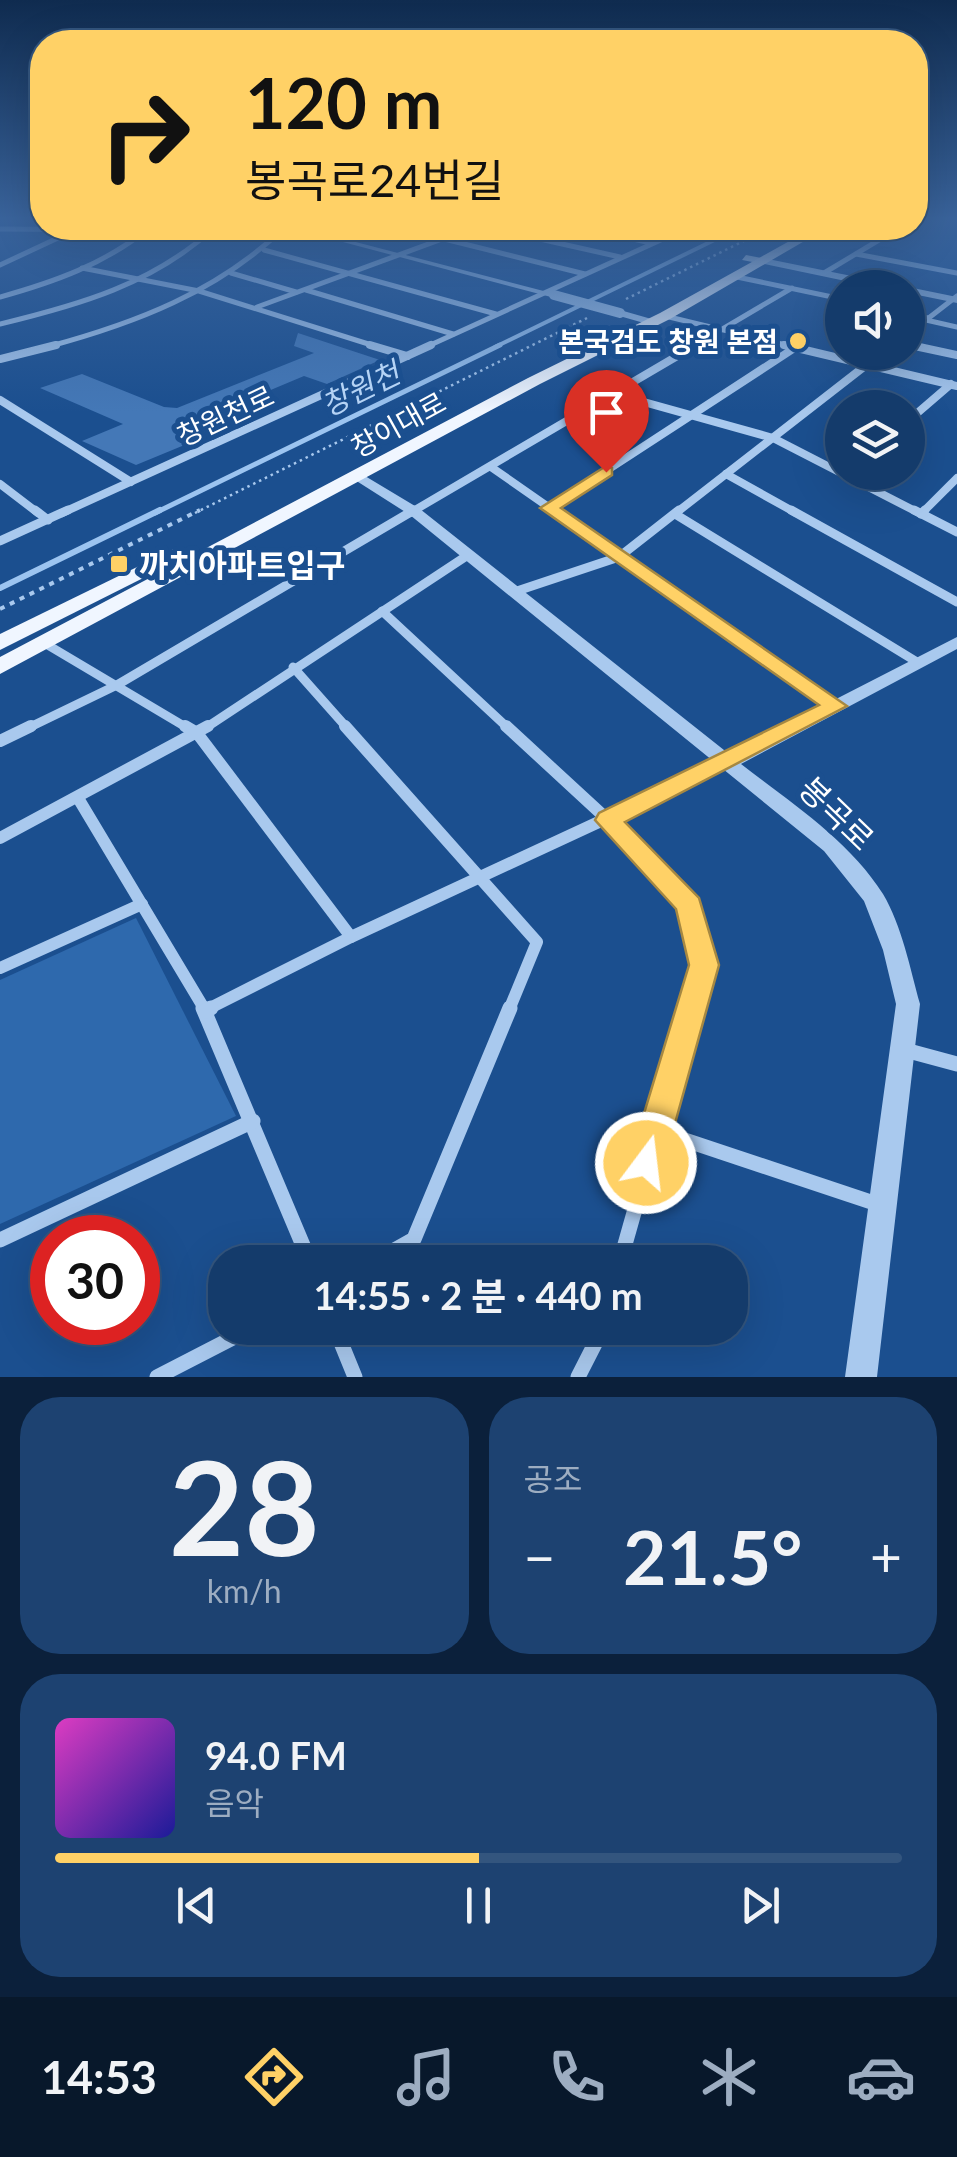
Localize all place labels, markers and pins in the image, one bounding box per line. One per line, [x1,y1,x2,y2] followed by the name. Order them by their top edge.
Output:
[558,324,778,358] place label: 본국검도 창원 본점
[787,330,809,352] marker: 본국검도 창원 본점
[564,370,649,473] pin
[139,545,345,584] place label: 까치아파트입구
[108,553,130,575] marker: 까치아파트입구

